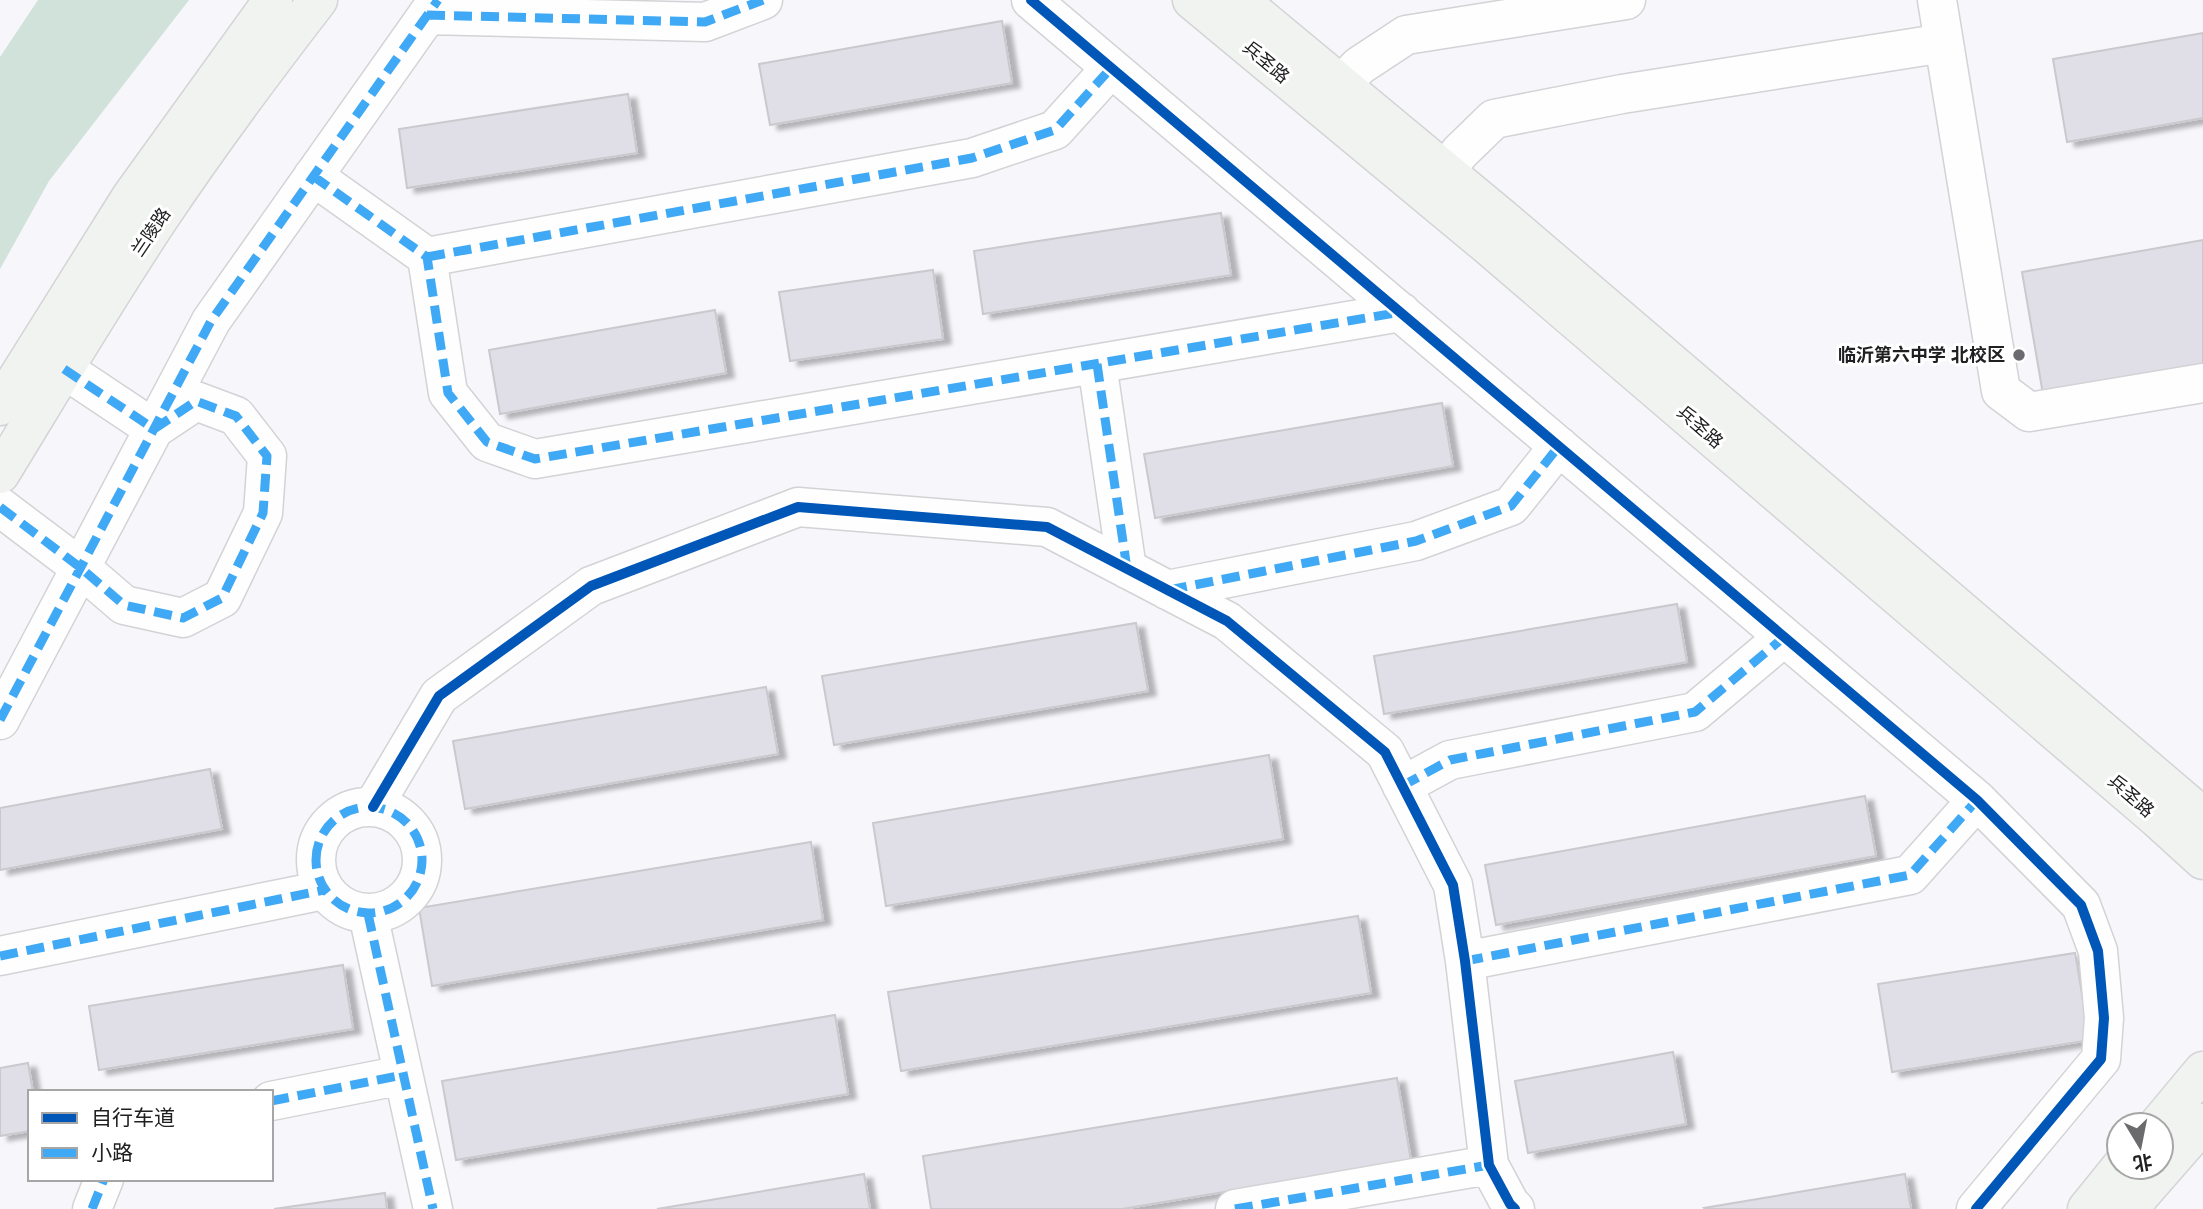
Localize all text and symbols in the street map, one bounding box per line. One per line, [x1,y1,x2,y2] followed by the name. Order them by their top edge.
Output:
[1238,36,1294,88] street label: 兵圣路
[127,203,175,261] street label: 兰陵路
[1838,344,2005,366] place label: 临沂第六中学 北校区
[2011,347,2027,363] marker: 临沂第六中学 北校区
[1672,401,1728,453] street label: 兵圣路
[2103,770,2159,822] street label: 兵圣路
[28,1090,273,1181] legend
[91,1105,175,1130] text: 自行车道
[2105,1111,2175,1181] north arrow
[91,1140,133,1165] text: 小路
[2132,1149,2154,1175] text: 北

